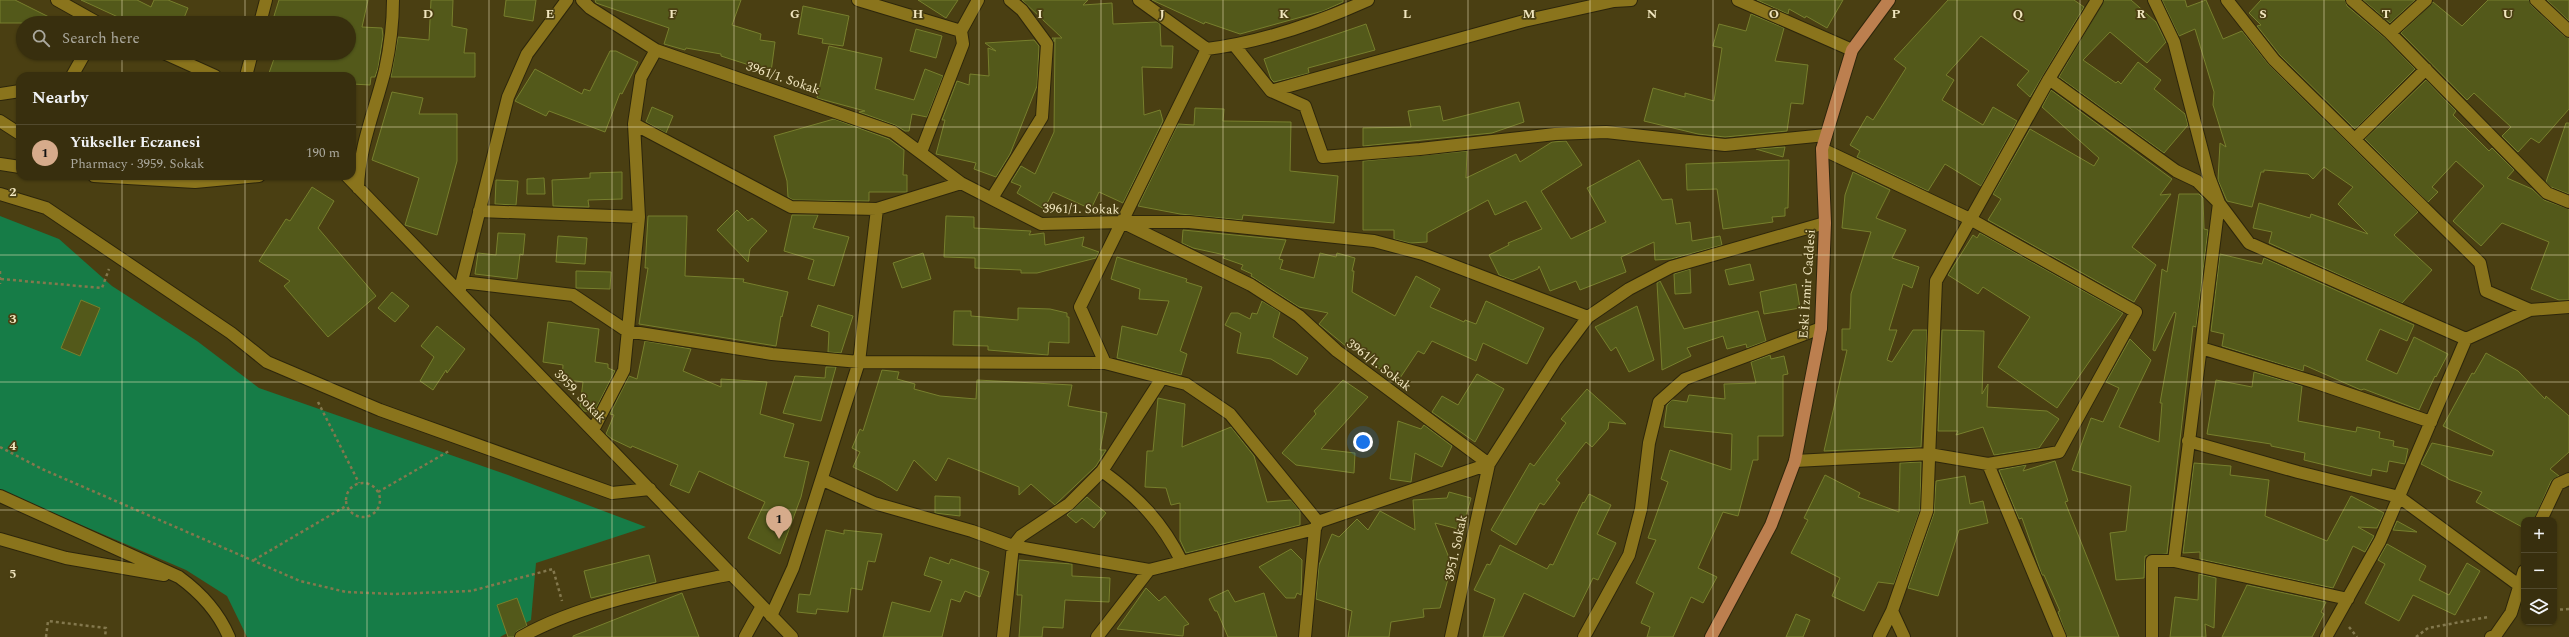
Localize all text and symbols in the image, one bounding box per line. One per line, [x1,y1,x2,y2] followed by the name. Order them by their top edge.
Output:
[423,4,433,24] text: D
[546,4,555,24] text: E
[669,4,677,24] text: F
[790,4,800,24] text: G
[913,4,924,24] text: H
[1037,4,1043,24] text: I
[1159,4,1165,24] text: J
[1279,4,1289,24] text: K
[1403,4,1411,24] text: L
[1523,4,1536,24] text: M
[1647,4,1658,24] text: N
[1769,4,1779,24] text: O
[1892,4,1901,24] text: P
[2013,4,2024,24] text: Q
[2136,4,2146,24] text: R
[2259,4,2267,24] text: S
[2381,4,2391,24] text: T
[2503,4,2514,24] text: U
[16,16,356,60] search box
[30,27,52,49] icon: search
[62,27,140,50] text: Search here
[743,56,823,100] street label: 3961/1. Sokak
[32,85,88,111] text: Nearby
[70,131,201,154] text: Yükseller Eczanesi
[41,143,49,163] text: 1
[306,143,340,163] text: 190 m
[70,154,204,174] text: Pharmacy · 3959. Sokak
[9,182,17,202] text: 2
[1042,198,1120,220] street label: 3961/1. Sokak
[1793,229,1821,339] street label: Eski İzmir Caddesi
[9,309,17,329] text: 3
[1342,334,1416,396] street label: 3961/1. Sokak
[549,365,611,427] street label: 3959. Sokak
[1353,432,1373,452] your location
[9,436,17,456] text: 4
[766,506,792,539] pin: 1
[1439,513,1473,583] street label: 3951. Sokak
[2521,517,2557,625] map controls
[2521,517,2557,553] button: +
[2521,553,2557,589] button: −
[9,564,17,584] text: 5
[2521,589,2557,625] button: layers

